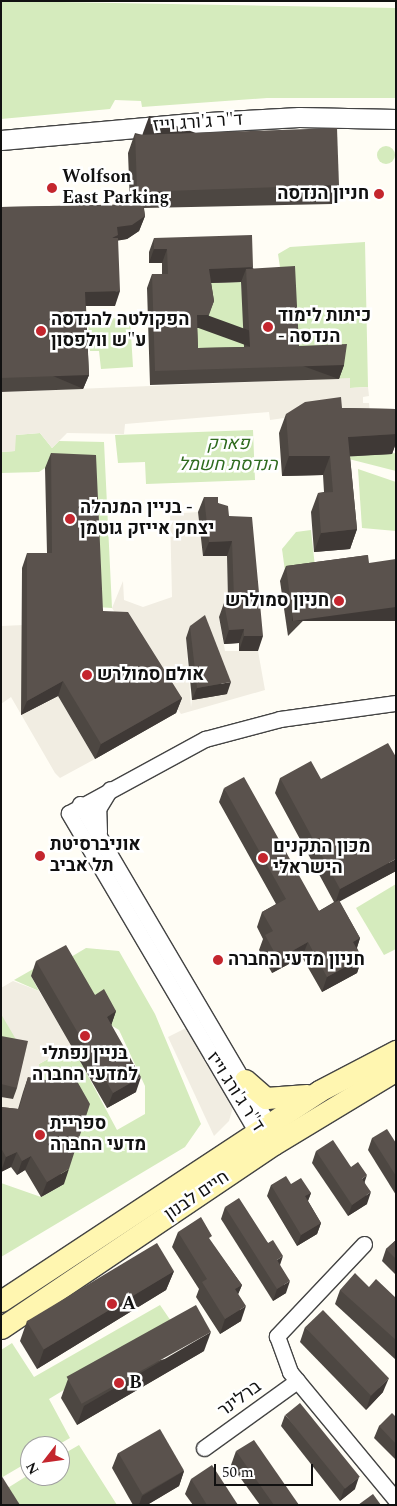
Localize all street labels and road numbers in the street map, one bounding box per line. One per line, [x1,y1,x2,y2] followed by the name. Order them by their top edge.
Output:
[152,109,244,137] street label: ד"ר ג'ורג וייז
[201,1048,269,1136] street label: ד"ר ג'ורג וייז
[161,1167,233,1225] street label: חיים לבנון
[214,1376,266,1422] street label: ברלינר

